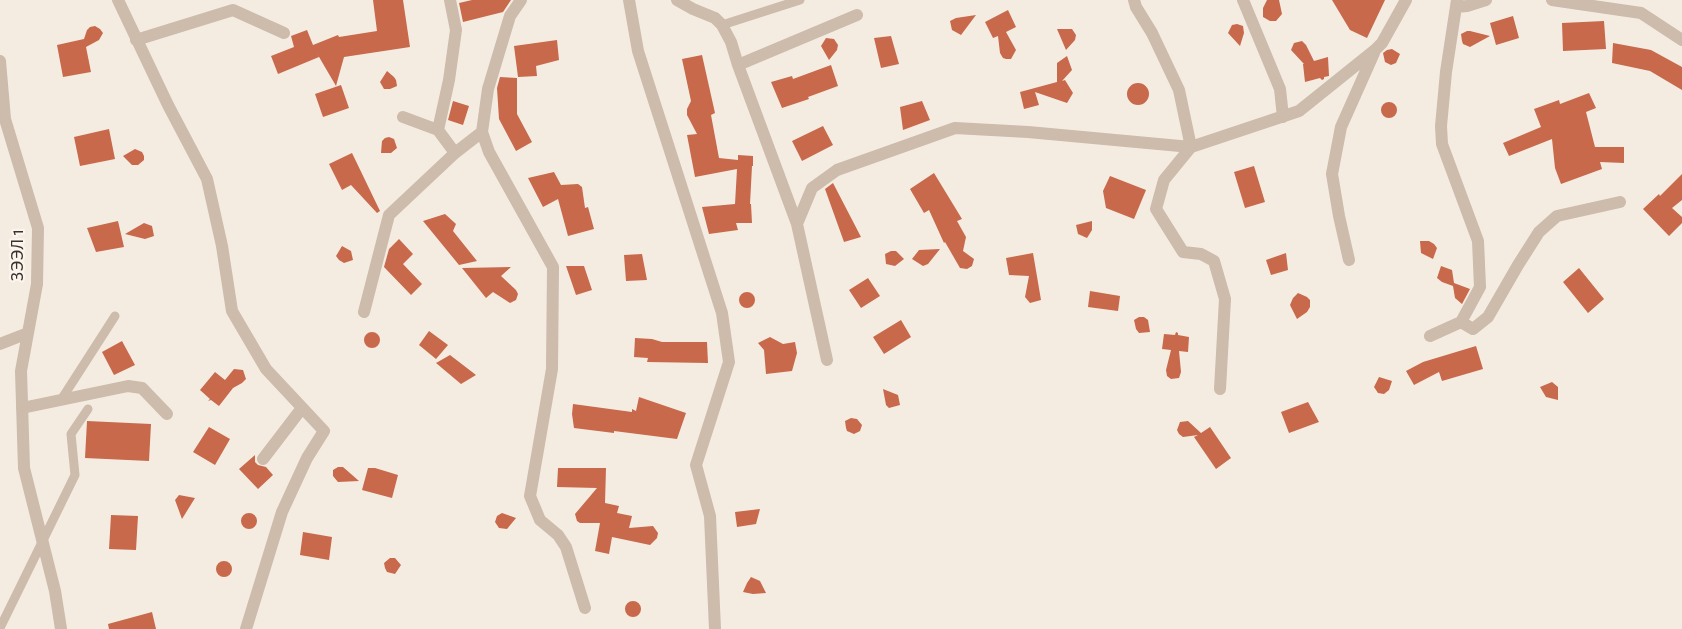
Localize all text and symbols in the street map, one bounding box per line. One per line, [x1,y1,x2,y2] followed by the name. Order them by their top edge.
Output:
[6,229,28,281] street label: ЗЭЭЛ 1

